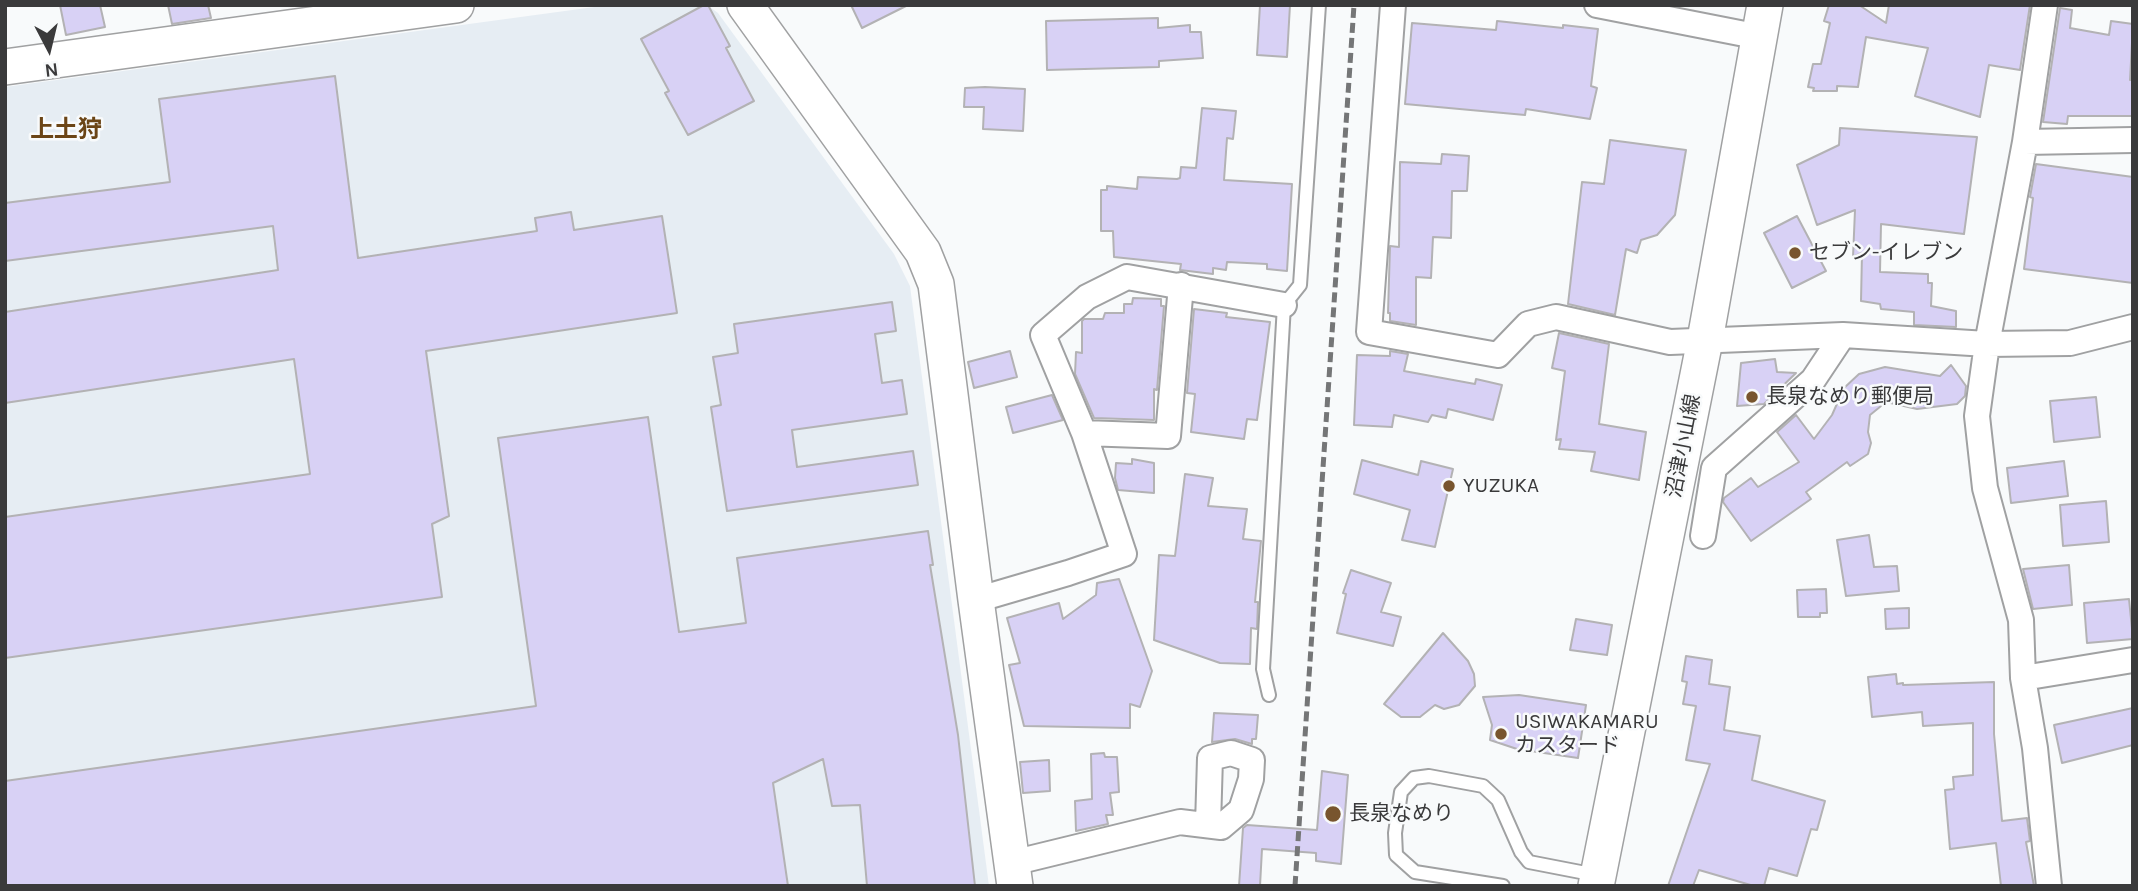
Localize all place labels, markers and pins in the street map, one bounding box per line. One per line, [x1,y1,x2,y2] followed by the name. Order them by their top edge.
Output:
[1809,240,1963,266] place label: セブン-イレブン
[1787,245,1803,261] marker: セブン-イレブン
[1766,384,1934,410] place label: 長泉なめり郵便局
[1744,389,1760,405] marker: 長泉なめり郵便局
[1463,473,1539,499] place label: YUZUKA
[1441,478,1457,494] marker: YUZUKA
[1515,709,1659,759] place label: USIWAKAMARU カスタード
[1493,726,1509,742] marker: USIWAKAMARU カスタード
[1349,801,1454,827] place label: 長泉なめり
[1323,804,1343,824] marker: 長泉なめり

